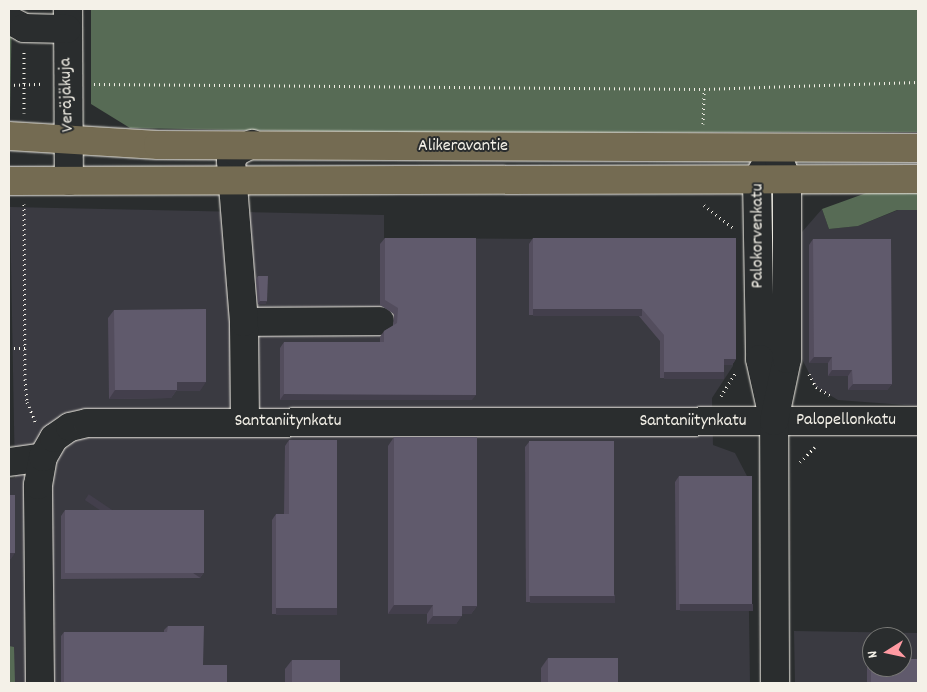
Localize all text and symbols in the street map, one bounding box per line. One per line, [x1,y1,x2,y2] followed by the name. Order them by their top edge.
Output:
[56,58,80,132] street label: Veräjäkuja
[418,136,508,158] street label: Alikeravantie
[748,184,770,288] street label: Palokorvenkatu
[796,410,896,432] street label: Palopellonkatu
[234,411,342,433] street label: Santaniitynkatu
[639,411,747,433] street label: Santaniitynkatu
[862,627,912,677] north arrow
[863,649,884,660] text: N

